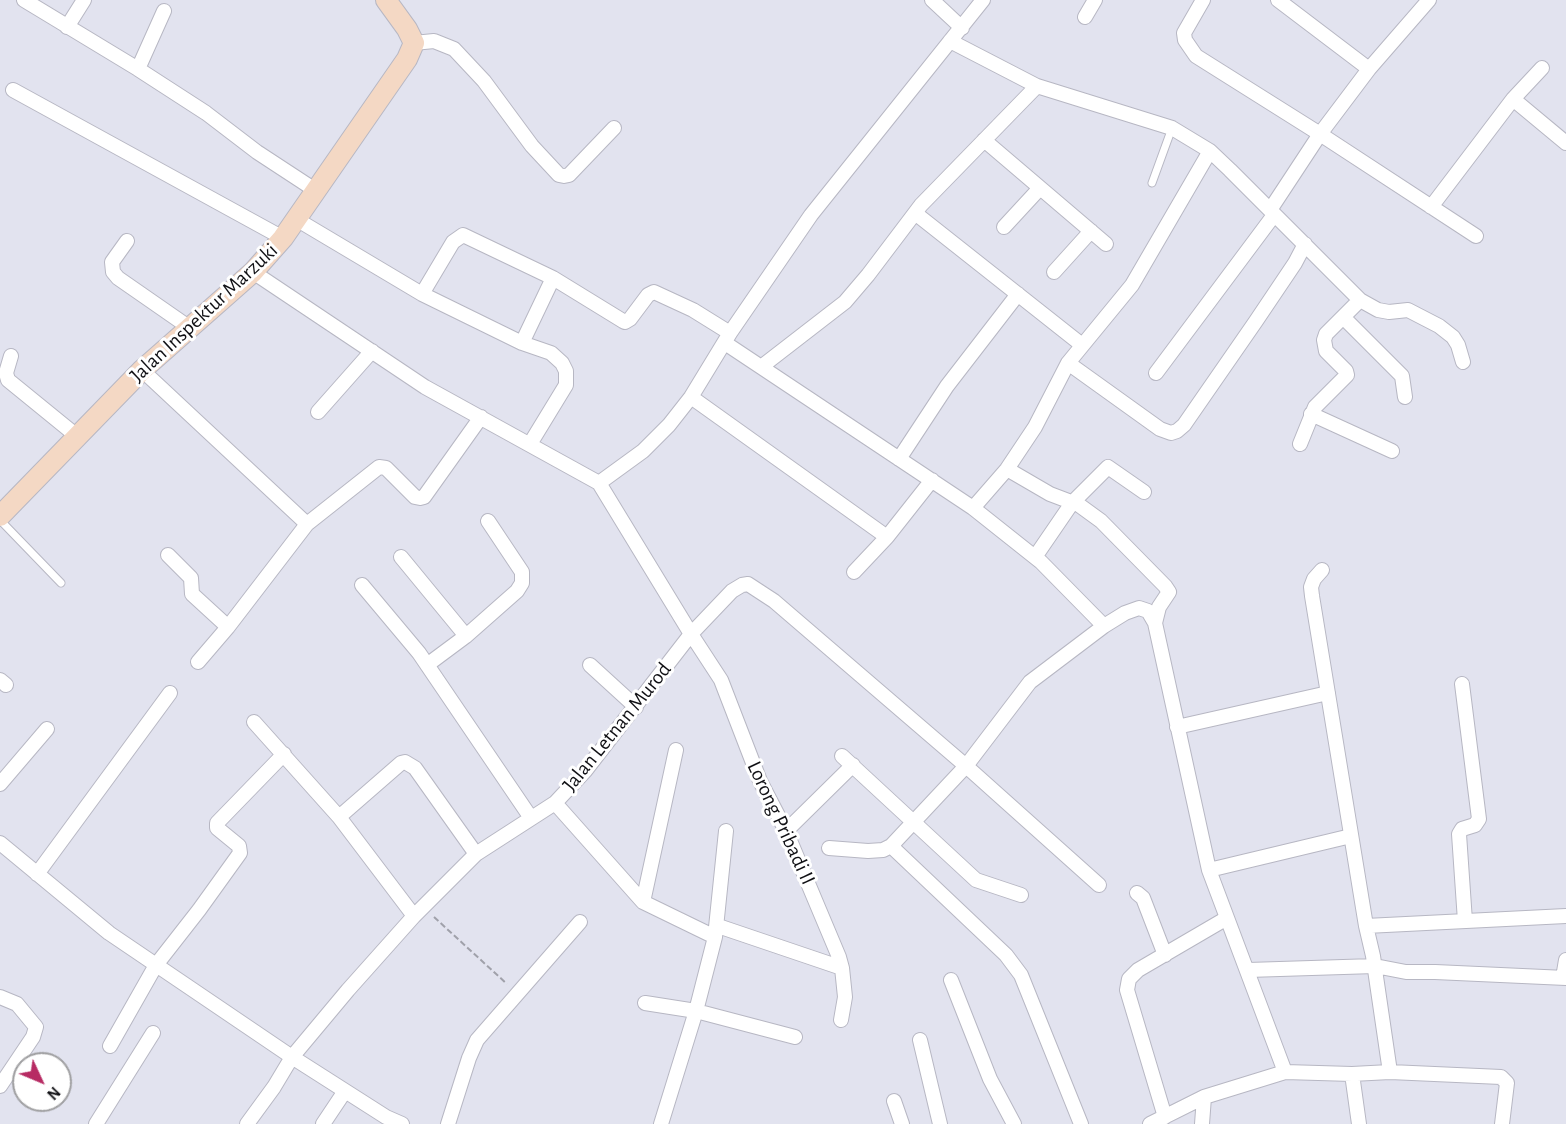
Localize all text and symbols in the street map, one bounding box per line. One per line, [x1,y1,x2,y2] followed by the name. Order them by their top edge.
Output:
[125,238,283,388] street label: Jalan Inspektur Marzuki
[557,657,677,797] street label: Jalan Letnan Murod
[741,757,821,889] street label: Lorong Pribadi II
[12,1052,72,1112] north arrow
[44,1084,63,1103] text: N

